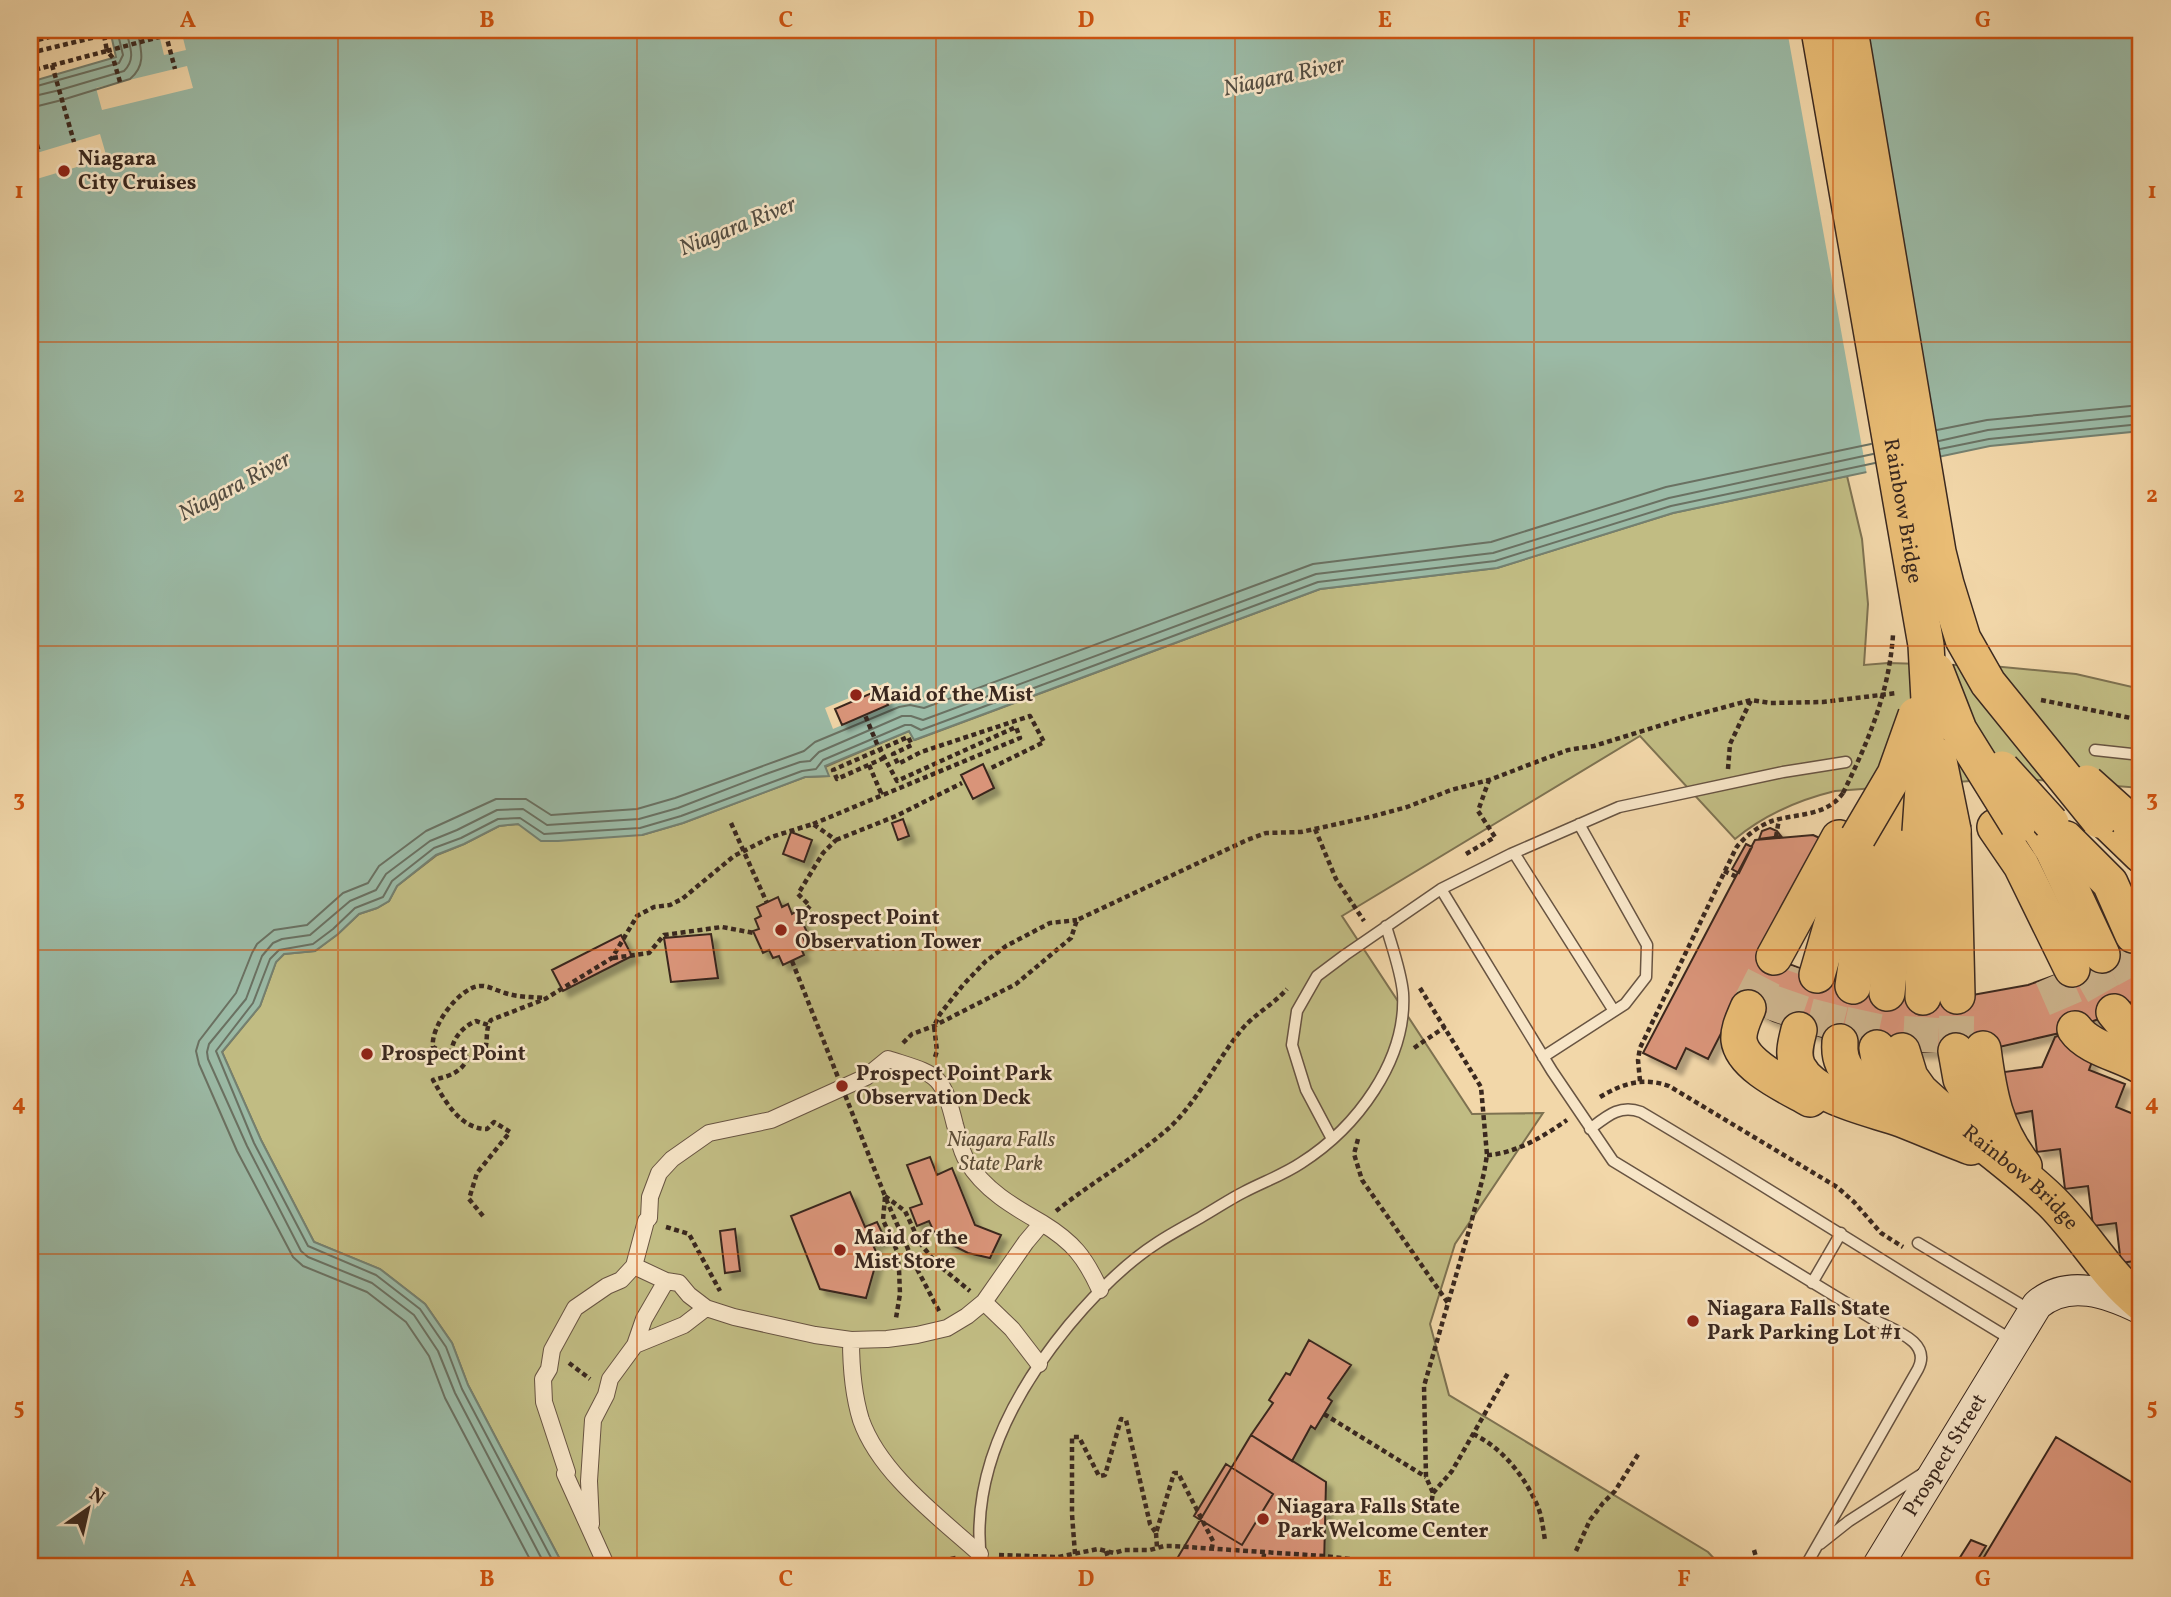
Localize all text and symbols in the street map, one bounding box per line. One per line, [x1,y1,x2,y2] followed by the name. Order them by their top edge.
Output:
[180,5,196,37] text: A
[479,5,495,37] text: B
[779,5,793,37] text: C
[1078,5,1095,37] text: D
[1378,5,1392,37] text: E
[1677,5,1691,37] text: F
[1975,5,1991,37] text: G
[1220,48,1348,106] water label: Niagara River
[78,145,196,198] place label: Niagara City Cruises
[56,163,72,179] marker: Niagara City Cruises
[14,176,24,208] text: 1
[2147,176,2157,208] text: 1
[675,189,802,265] water label: Niagara River
[1876,436,1930,586] street label: Rainbow Bridge
[173,444,297,530] water label: Niagara River
[13,480,25,512] text: 2
[2146,480,2158,512] text: 2
[870,681,1033,710] place label: Maid of the Mist
[848,687,864,703] marker: Maid of the Mist
[13,784,25,816] text: 3
[2146,784,2158,816] text: 3
[795,904,982,957] place label: Prospect Point Observation Tower
[773,922,789,938] marker: Prospect Point Observation Tower
[381,1040,526,1069] place label: Prospect Point
[359,1046,375,1062] marker: Prospect Point
[856,1060,1053,1113] place label: Prospect Point Park Observation Deck
[834,1078,850,1094] marker: Prospect Point Park Observation Deck
[12,1088,26,1120] text: 4
[2145,1088,2159,1120] text: 4
[1956,1118,2085,1236] street label: Rainbow Bridge
[947,1126,1055,1179] park label: Niagara Falls State Park
[854,1224,968,1277] place label: Maid of the Mist Store
[832,1242,848,1258] marker: Maid of the Mist Store
[1707,1295,1901,1348] place label: Niagara Falls State Park Parking Lot #1
[1685,1313,1701,1329] marker: Niagara Falls State Park Parking Lot #1
[1897,1388,1994,1522] street label: Prospect Street
[13,1392,25,1424] text: 5
[2146,1392,2158,1424] text: 5
[52,1474,122,1544] north arrow
[83,1482,110,1511] text: N
[1277,1493,1489,1546] place label: Niagara Falls State Park Welcome Center
[1255,1511,1271,1527] marker: Niagara Falls State Park Welcome Center
[180,1564,196,1596] text: A
[479,1564,495,1596] text: B
[779,1564,793,1596] text: C
[1078,1564,1095,1596] text: D
[1378,1564,1392,1596] text: E
[1677,1564,1691,1596] text: F
[1975,1564,1991,1596] text: G

